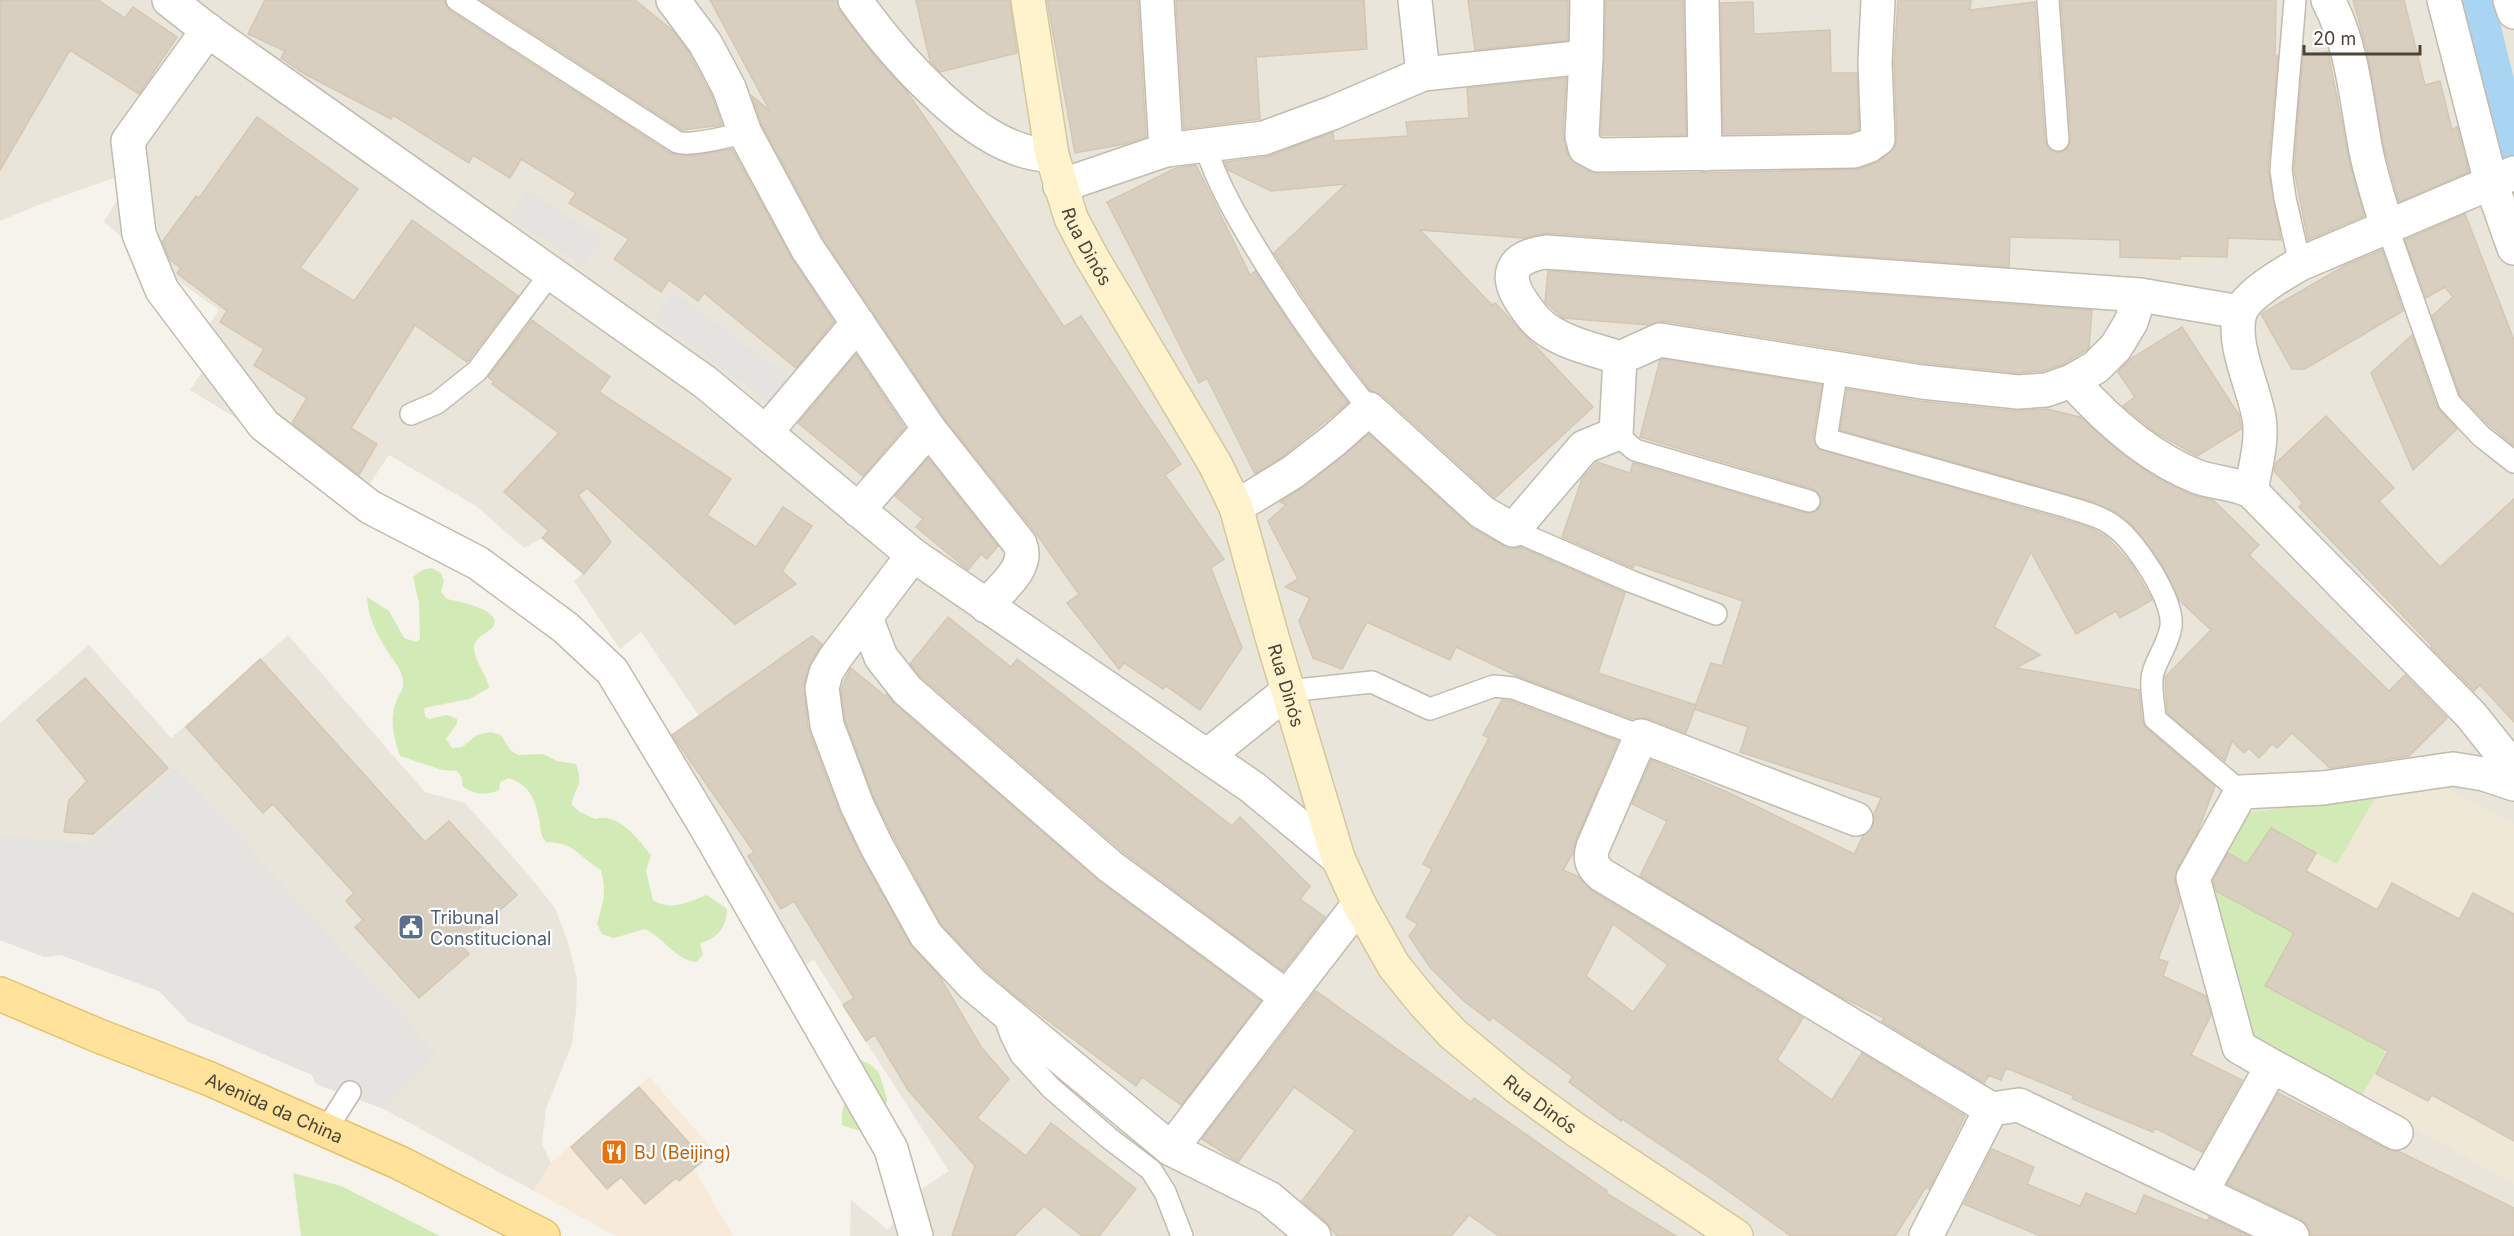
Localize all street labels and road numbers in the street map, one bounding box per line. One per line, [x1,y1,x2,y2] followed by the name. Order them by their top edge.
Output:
[1058,205,1117,289] street label: Rua Dinós
[1264,641,1309,729] street label: Rua Dinós
[203,1068,346,1147] street label: Avenida da China
[1500,1070,1581,1138] street label: Rua Dinós

